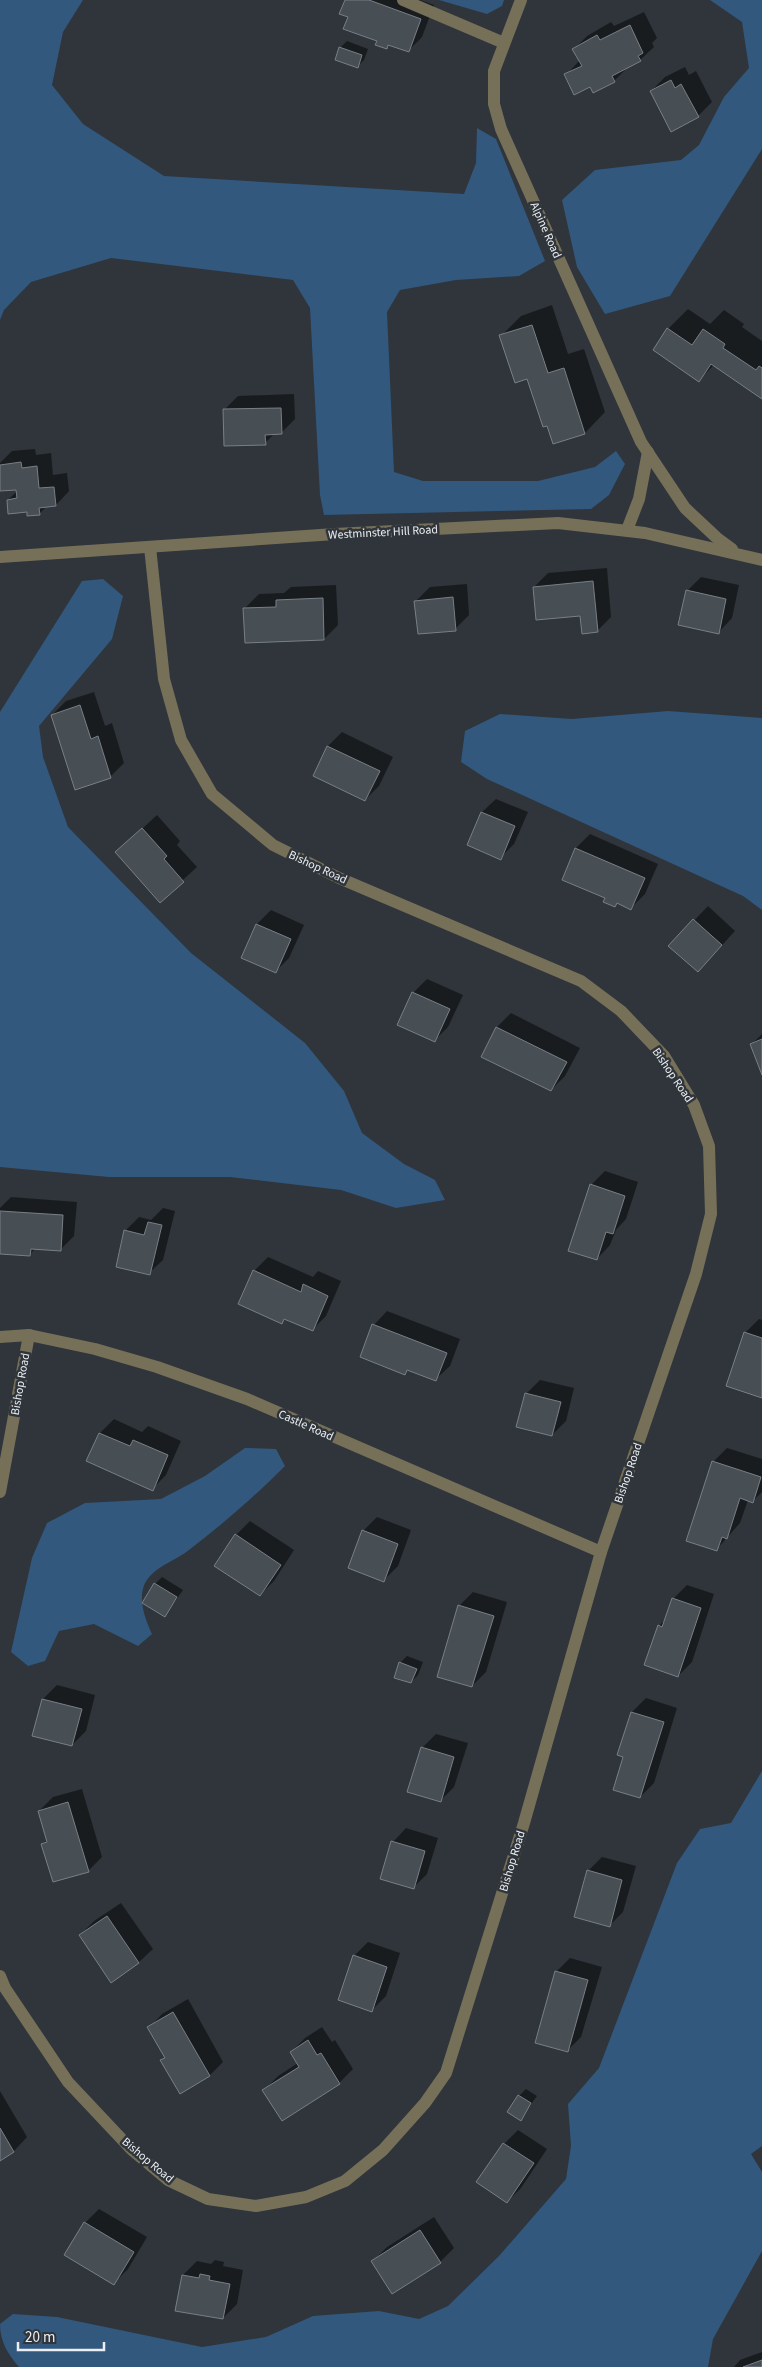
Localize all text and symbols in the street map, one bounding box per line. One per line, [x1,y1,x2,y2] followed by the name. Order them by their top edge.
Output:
[526,199,565,261] street label: Alpine Road
[328,521,438,544] street label: Westminster Hill Road
[286,846,350,888] street label: Bishop Road
[648,1044,697,1106] street label: Bishop Road
[7,1352,34,1417] street label: Bishop Road
[275,1406,336,1445] street label: Castle Road
[610,1441,647,1506] street label: Bishop Road
[495,1829,530,1894] street label: Bishop Road
[118,2134,177,2187] street label: Bishop Road
[18,2320,104,2352] scale bar
[25,2327,55,2348] text: 20 m

